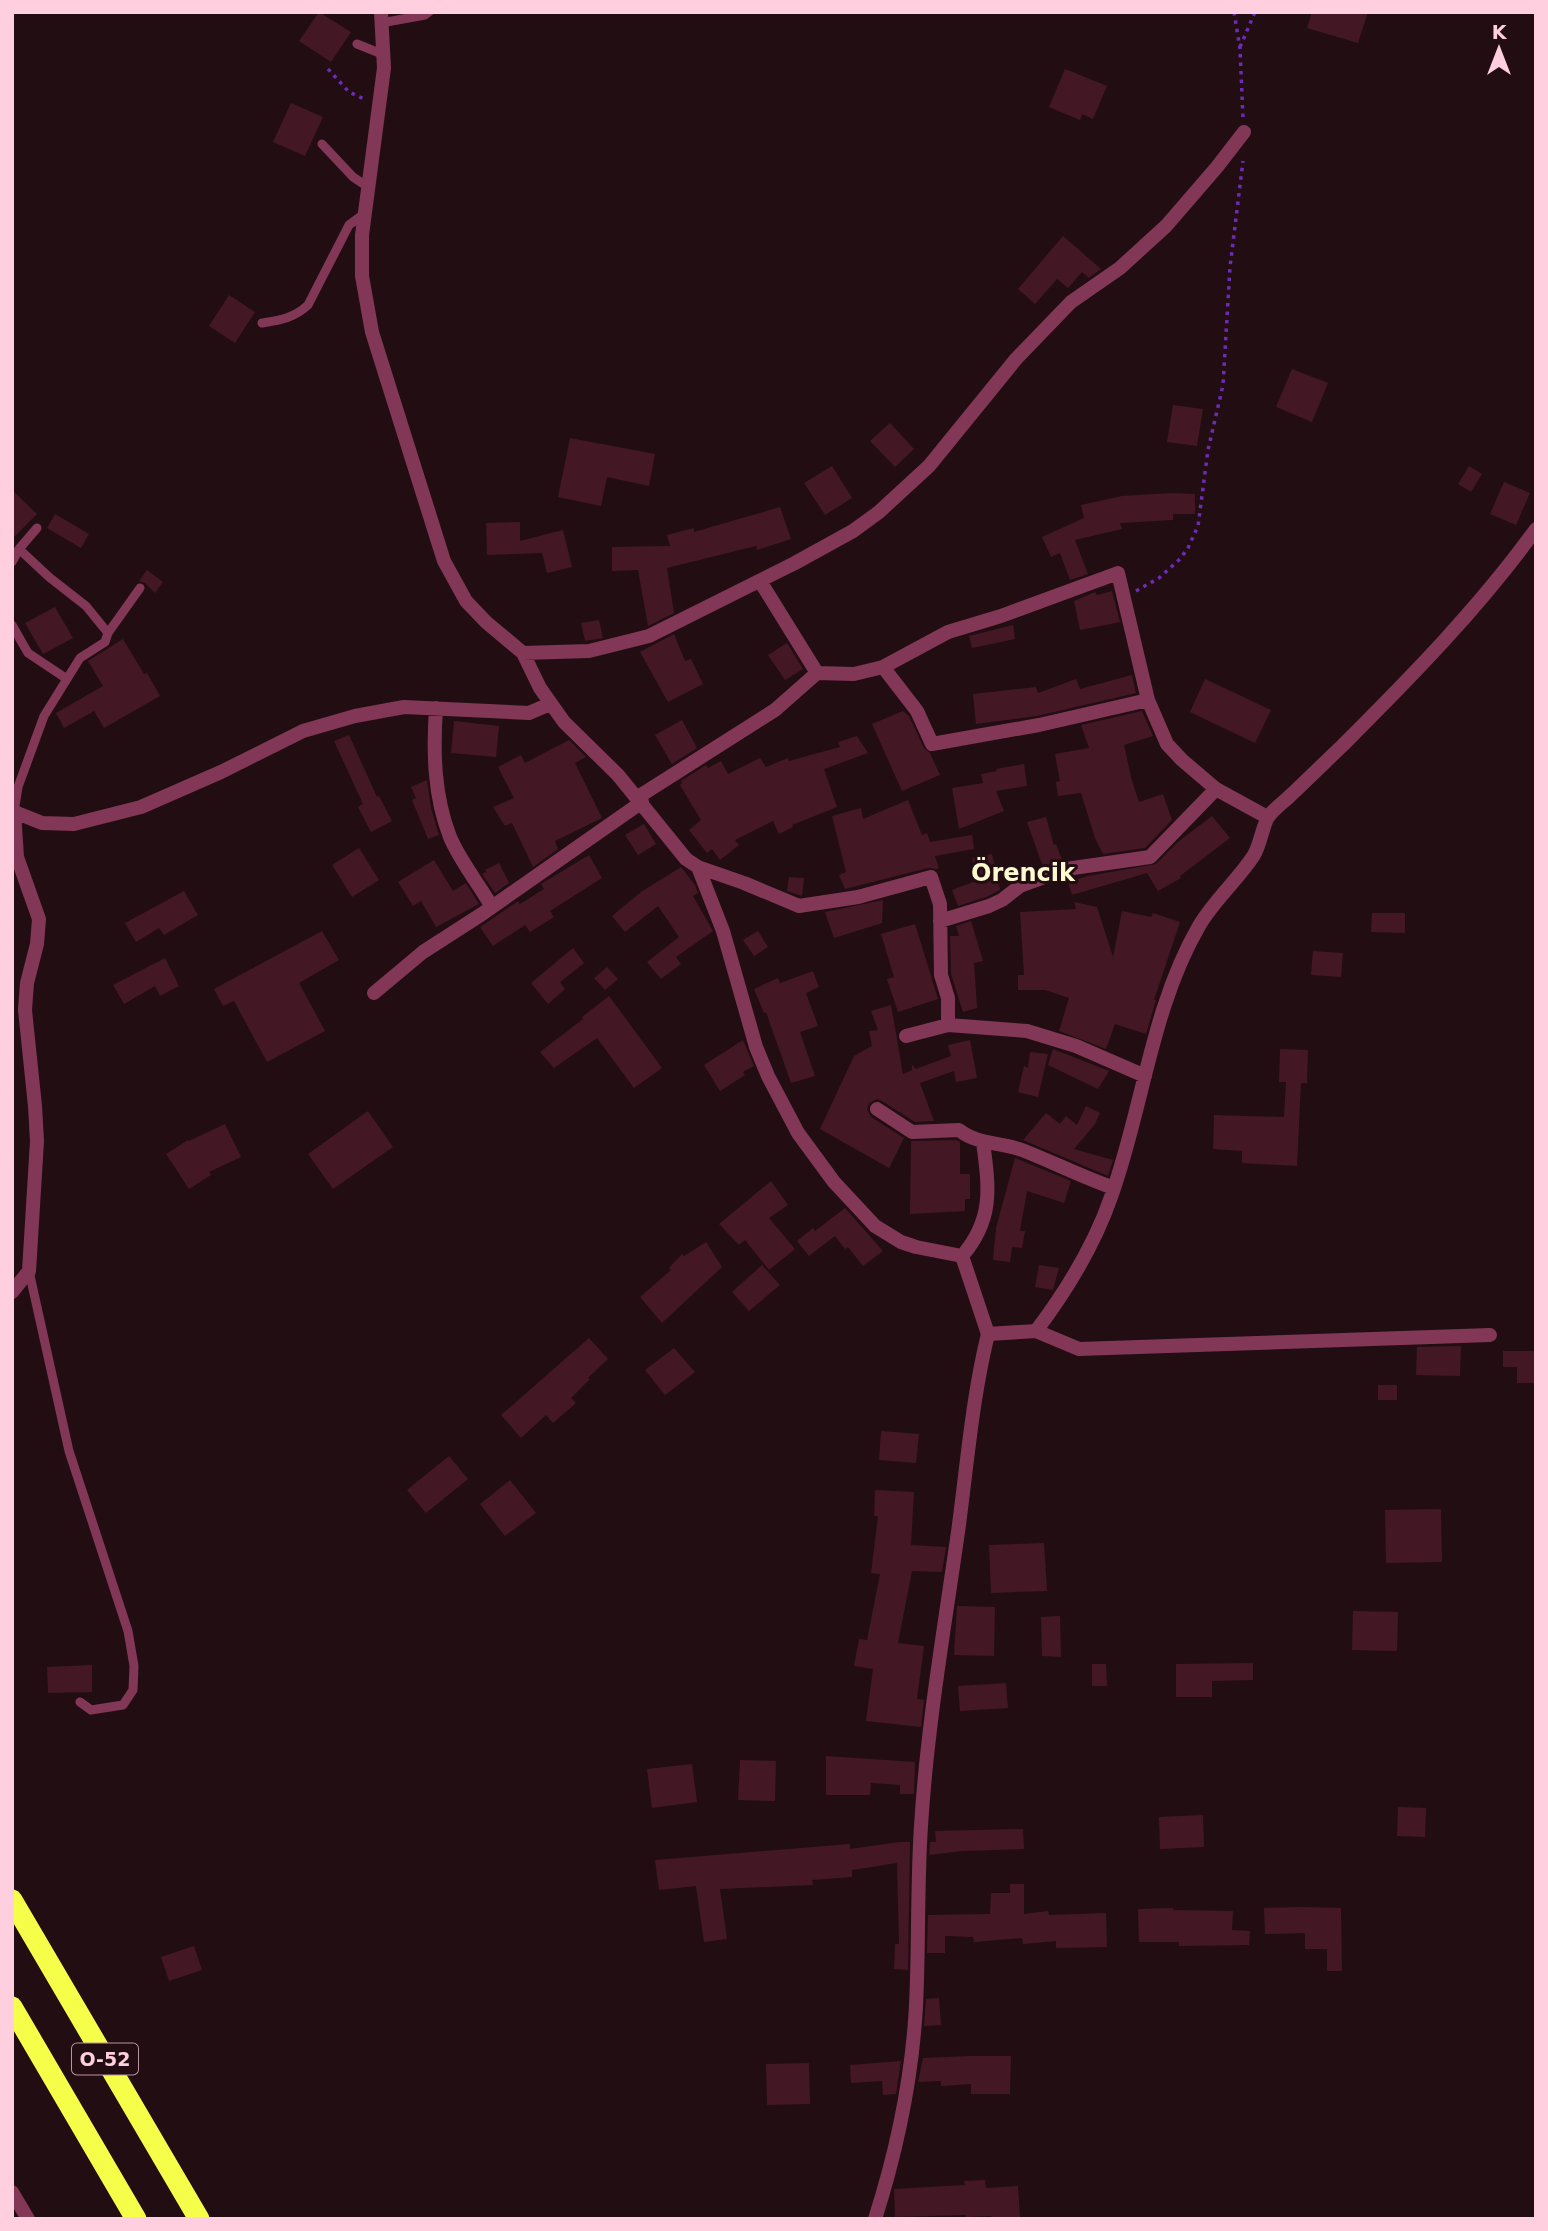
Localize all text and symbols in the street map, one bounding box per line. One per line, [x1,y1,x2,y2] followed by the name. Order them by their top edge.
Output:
[1464,14,1534,84] north arrow
[1492,21,1508,43] text: K
[971,857,1076,887] district label: Örencik
[72,2044,138,2074] road number: O-52

